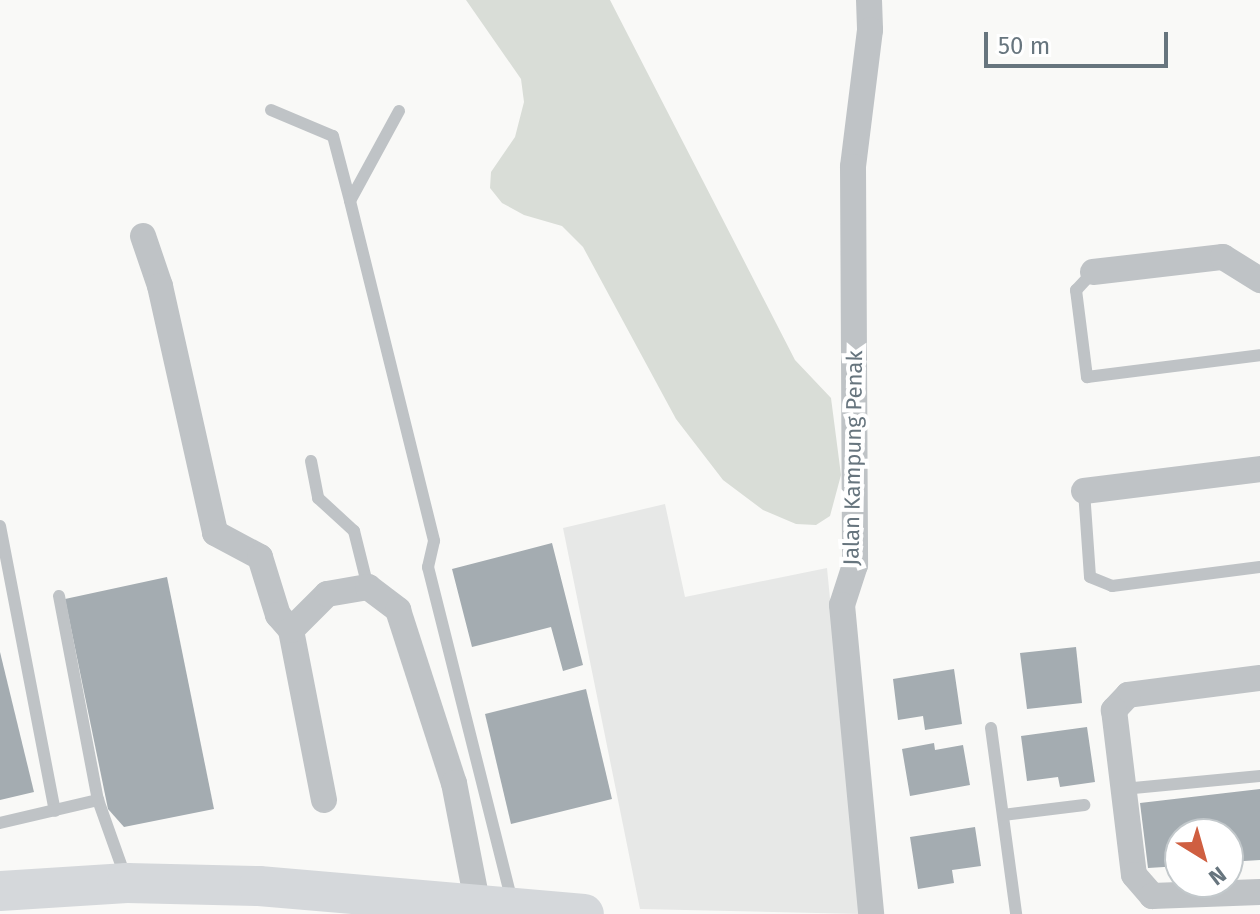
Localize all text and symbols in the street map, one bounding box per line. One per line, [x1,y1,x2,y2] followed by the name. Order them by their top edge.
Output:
[988,16,1172,66] scale bar
[998,32,1050,60] text: 50 m
[838,350,868,566] street label: Jalan Kampung Penak
[1164,818,1244,898] north arrow
[1204,861,1231,891] text: N

